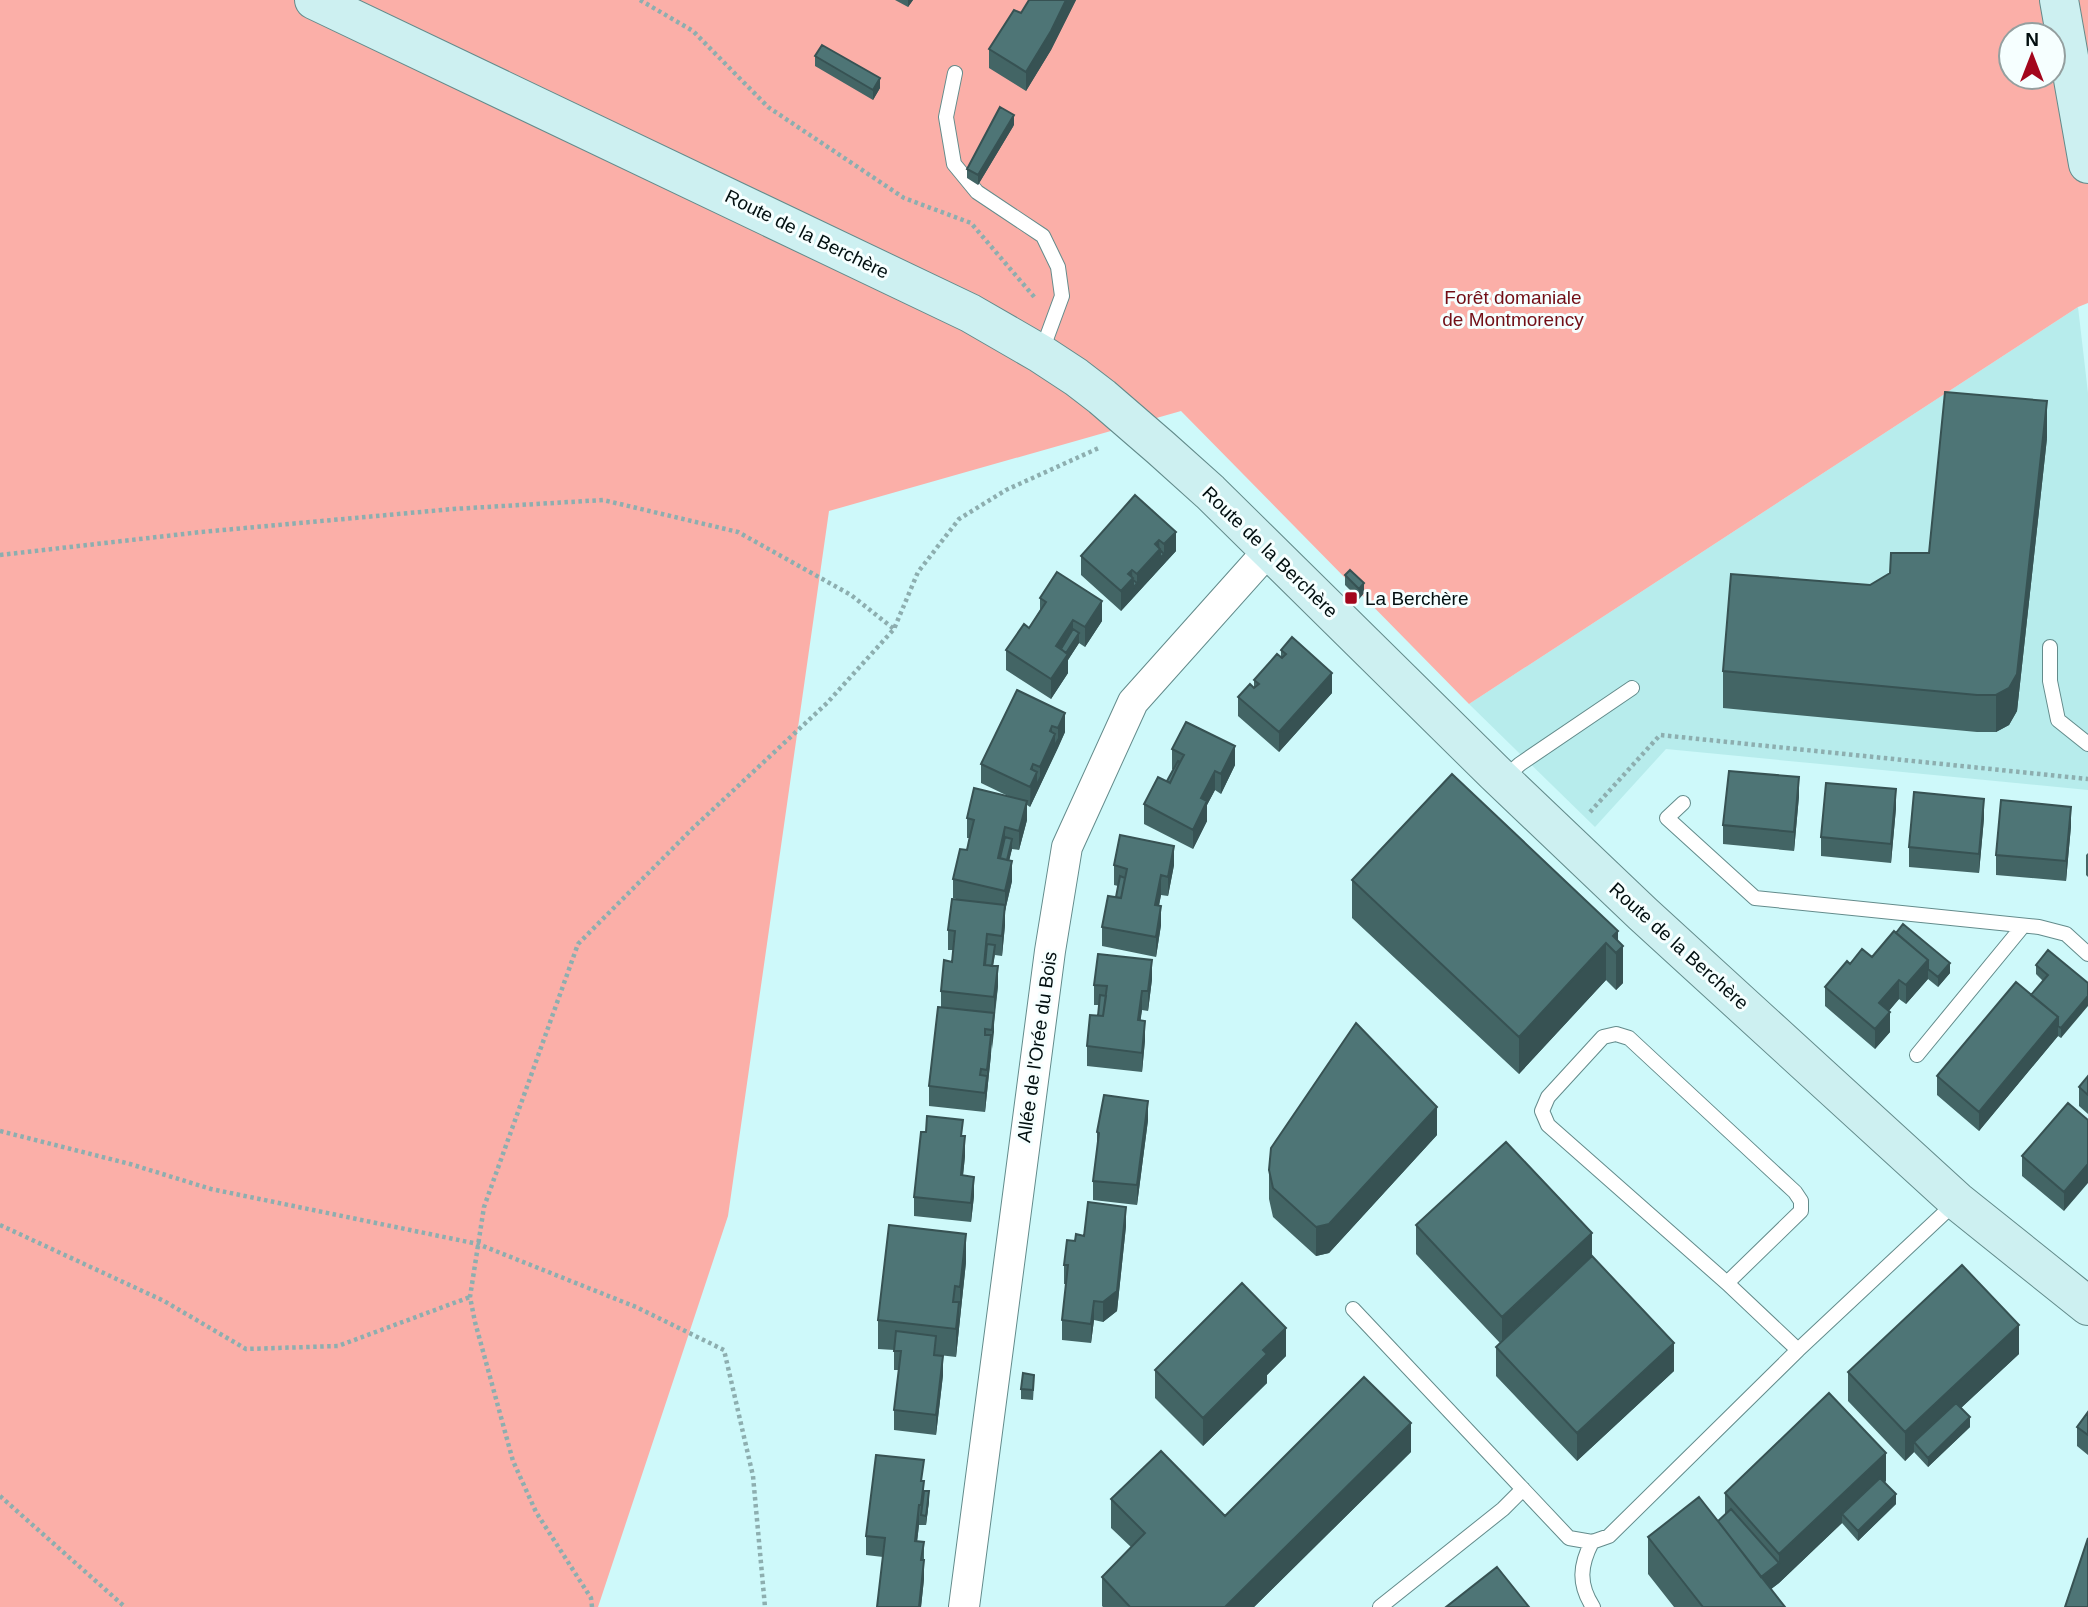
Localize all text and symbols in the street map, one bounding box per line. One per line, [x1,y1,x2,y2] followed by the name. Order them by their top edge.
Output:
[1997,21,2067,91] north arrow
[2025,29,2039,50] text: N
[722,185,892,283] street label: Route de la Berchère
[1442,287,1584,330] park label: Forêt domaniale de Montmorency
[1198,482,1342,622] street label: Route de la Berchère
[1365,588,1469,609] place label: La Berchère
[1343,590,1359,606] marker: La Berchère
[1605,878,1753,1014] street label: Route de la Berchère
[1013,950,1061,1144] street label: Allée de l'Orée du Bois

